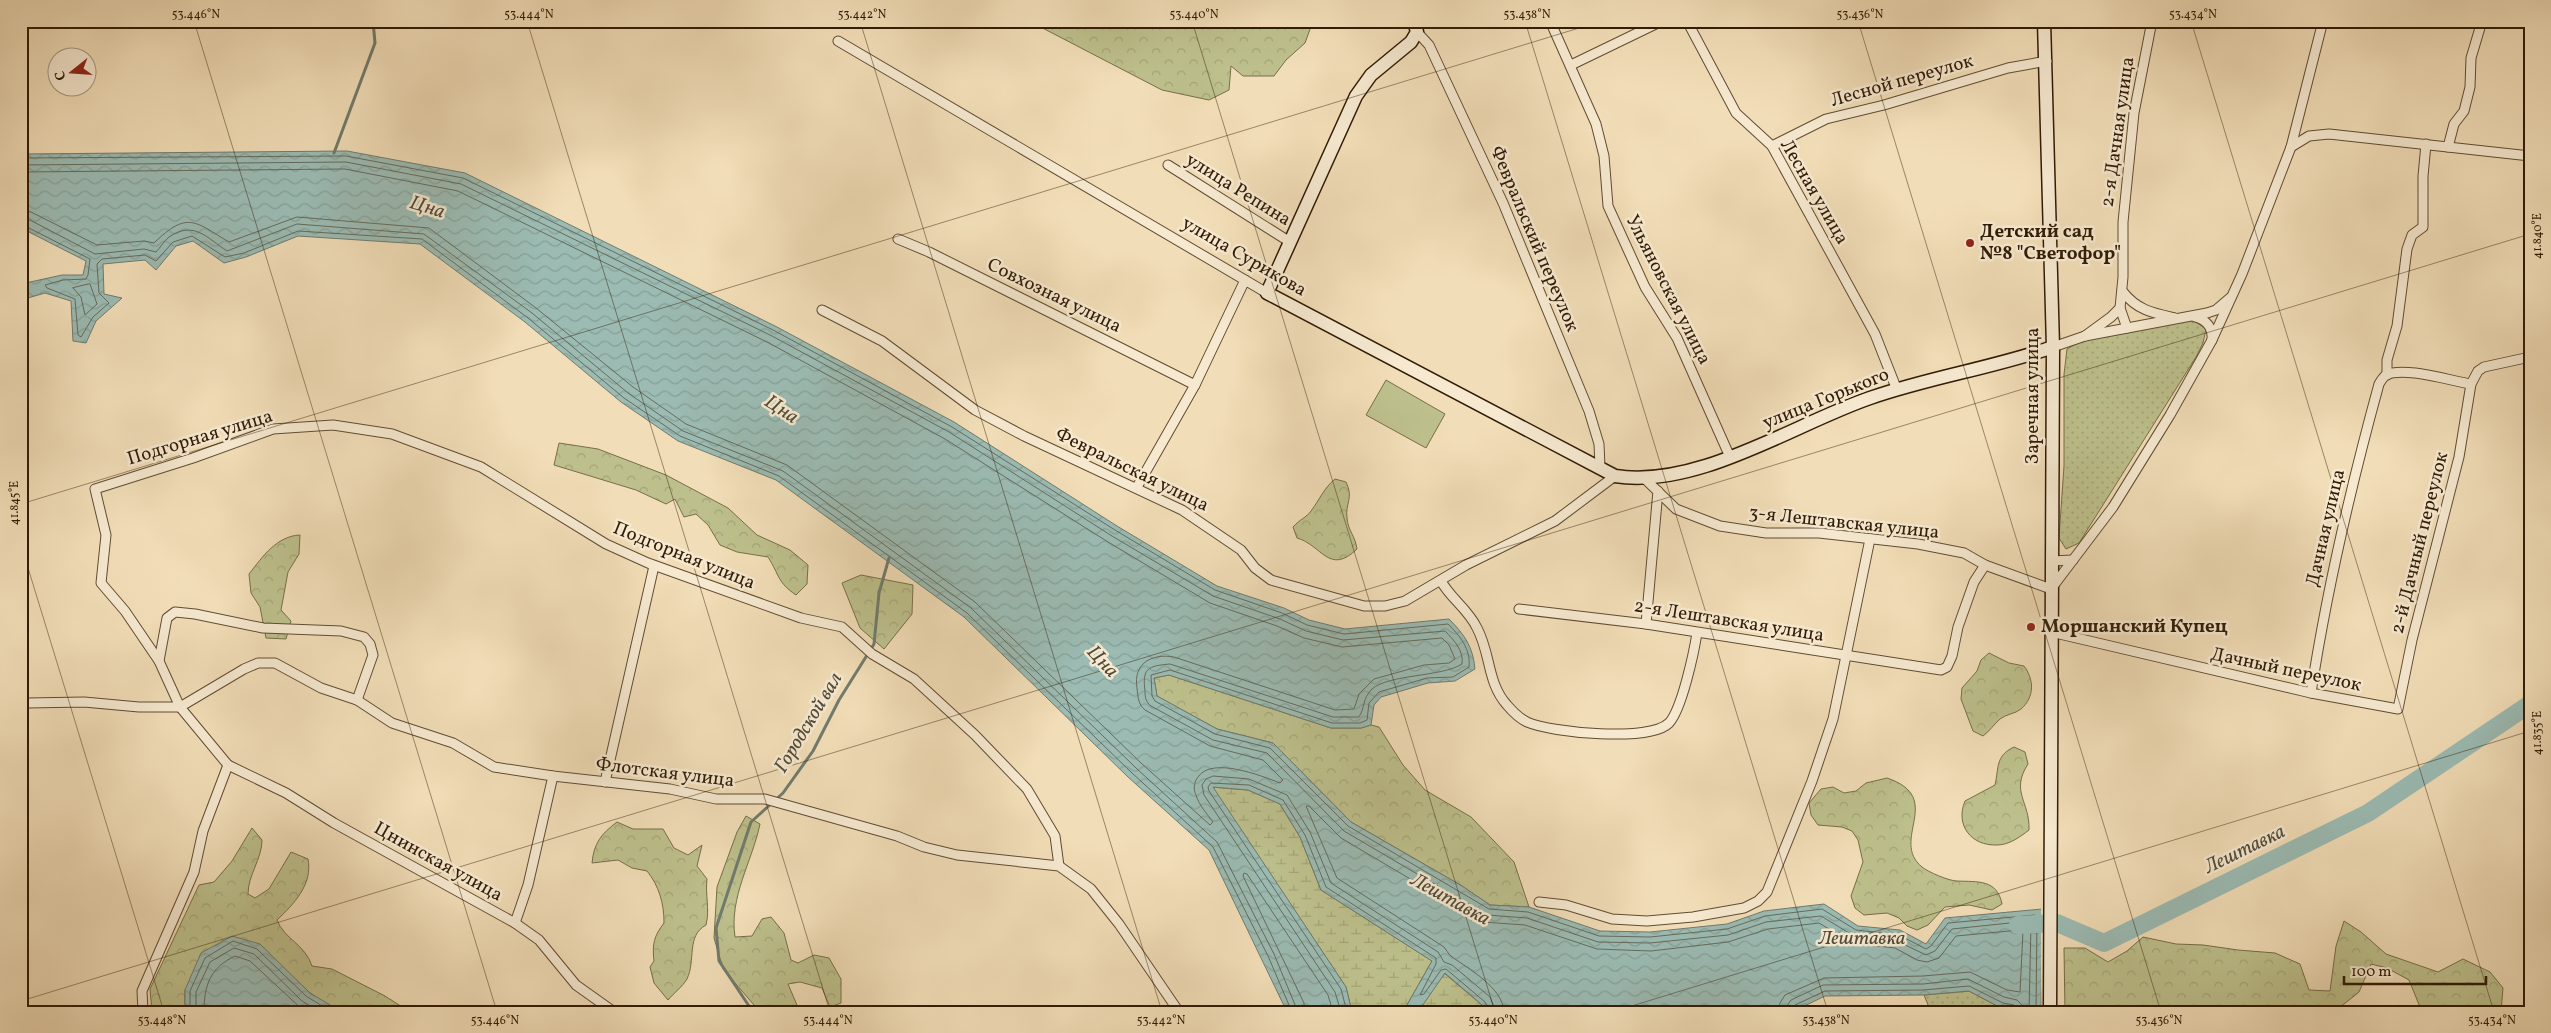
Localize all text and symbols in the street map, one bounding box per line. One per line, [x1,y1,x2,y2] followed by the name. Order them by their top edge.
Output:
[172,7,220,23] text: 53.446°N
[504,7,554,23] text: 53.444°N
[838,7,886,23] text: 53.442°N
[1169,7,1219,23] text: 53.440°N
[1503,7,1551,23] text: 53.438°N
[1836,7,1884,23] text: 53.436°N
[2169,7,2217,23] text: 53.434°N
[48,48,98,98] north arrow
[1828,48,1976,114] street label: Лесной переулок
[2095,55,2141,209] street label: 2-я Дачная улица
[51,68,71,82] text: С
[1773,135,1855,249] street label: Лесная улица
[1483,142,1585,336] street label: Февральский переулок
[1180,147,1296,233] street label: улица Репина
[406,189,448,227] water label: Цна
[1177,211,1311,303] street label: улица Сурикова
[1619,211,1717,369] street label: Ульяновская улица
[2530,213,2546,259] text: 41.840°E
[1980,219,2121,267] place label: Детский сад №8 "Светофор"
[1964,237,1976,249] marker: Детский сад №8 "Светофор"
[982,252,1126,340] street label: Совхозная улица
[2020,328,2046,464] street label: Заречная улица
[1759,362,1893,436] street label: улица Горького
[759,389,803,431] water label: Цна
[124,403,276,473] street label: Подгорная улица
[1051,421,1213,519] street label: Февральская улица
[2385,449,2455,637] street label: 2-й Дачный переулок
[2300,467,2352,589] street label: Дачная улица
[7,481,23,525] text: 41.845°E
[1747,500,1941,546] street label: 3-я Лештавская улица
[609,516,759,596] street label: Подгорная улица
[1632,593,1826,649] street label: 2-я Лештавская улица
[2041,614,2228,640] place label: Моршанский Купец
[2025,621,2037,633] marker: Моршанский Купец
[1080,640,1124,684] water label: Цна
[2208,641,2364,699] street label: Дачный переулок
[768,667,850,779] water label: Городской вал
[2530,711,2546,755] text: 41.835°E
[594,752,736,794] street label: Флотская улица
[369,816,507,908] street label: Цнинская улица
[2199,818,2290,882] water label: Лештавка
[1404,866,1495,933] water label: Лештавка
[1818,925,1905,953] water label: Лештавка
[2344,953,2486,985] scale bar
[2351,962,2391,983] text: 100 m
[138,1013,186,1029] text: 53.448°N
[471,1013,519,1029] text: 53.446°N
[803,1013,853,1029] text: 53.444°N
[1137,1013,1185,1029] text: 53.442°N
[1468,1013,1518,1029] text: 53.440°N
[1802,1013,1850,1029] text: 53.438°N
[2135,1013,2183,1029] text: 53.436°N
[2468,1013,2516,1029] text: 53.434°N

